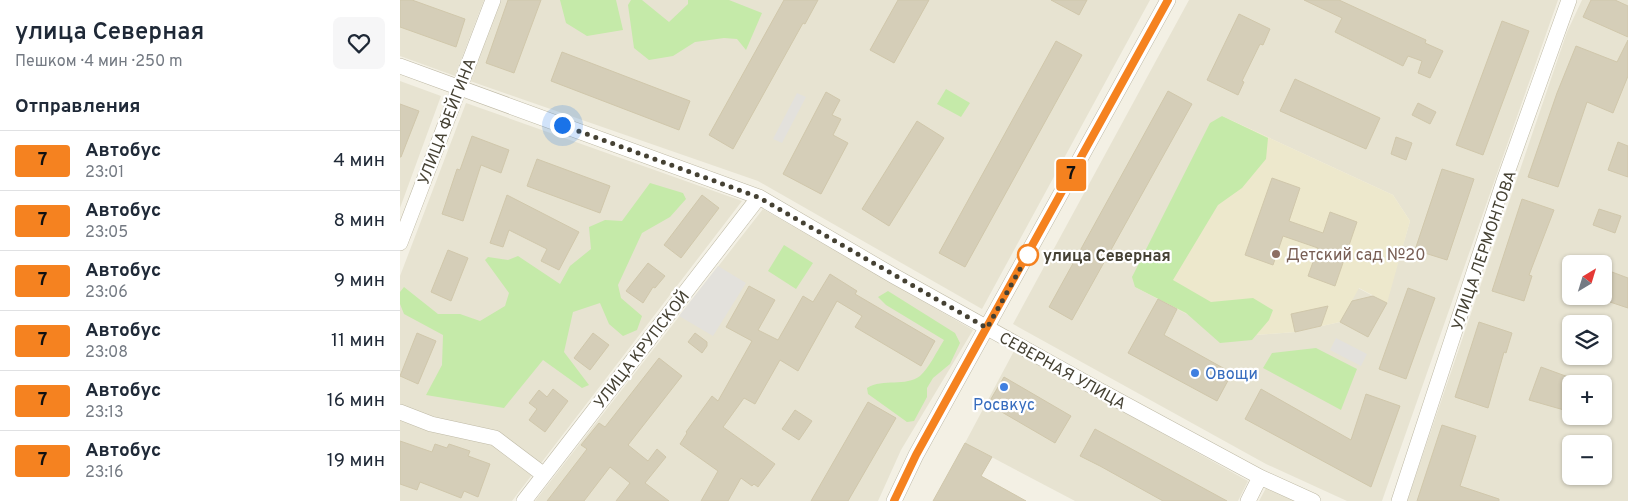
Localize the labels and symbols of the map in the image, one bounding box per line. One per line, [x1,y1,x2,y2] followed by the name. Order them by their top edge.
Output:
[413,55,481,188] street label: УЛИЦА ФЕЙГИНА
[550,113,575,138] your location
[1055,159,1087,191] line badge: 7
[1448,168,1522,333] street label: УЛИЦА ЛЕРМОНТОВА
[1017,244,1039,266] marker: улица Северная
[1286,246,1425,266] place label: Детский сад №20
[1043,247,1171,267] place label: улица Северная
[1270,248,1282,260] marker: Детский сад №20
[1562,255,1612,305] north arrow
[589,286,695,413] street label: УЛИЦА КРУПСКОЙ
[995,329,1129,415] street label: СЕВЕРНАЯ УЛИЦА
[1205,365,1258,385] place label: Овощи
[1189,367,1201,379] marker: Овощи
[998,381,1010,393] marker: Росвкус
[973,396,1035,416] place label: Росвкус

